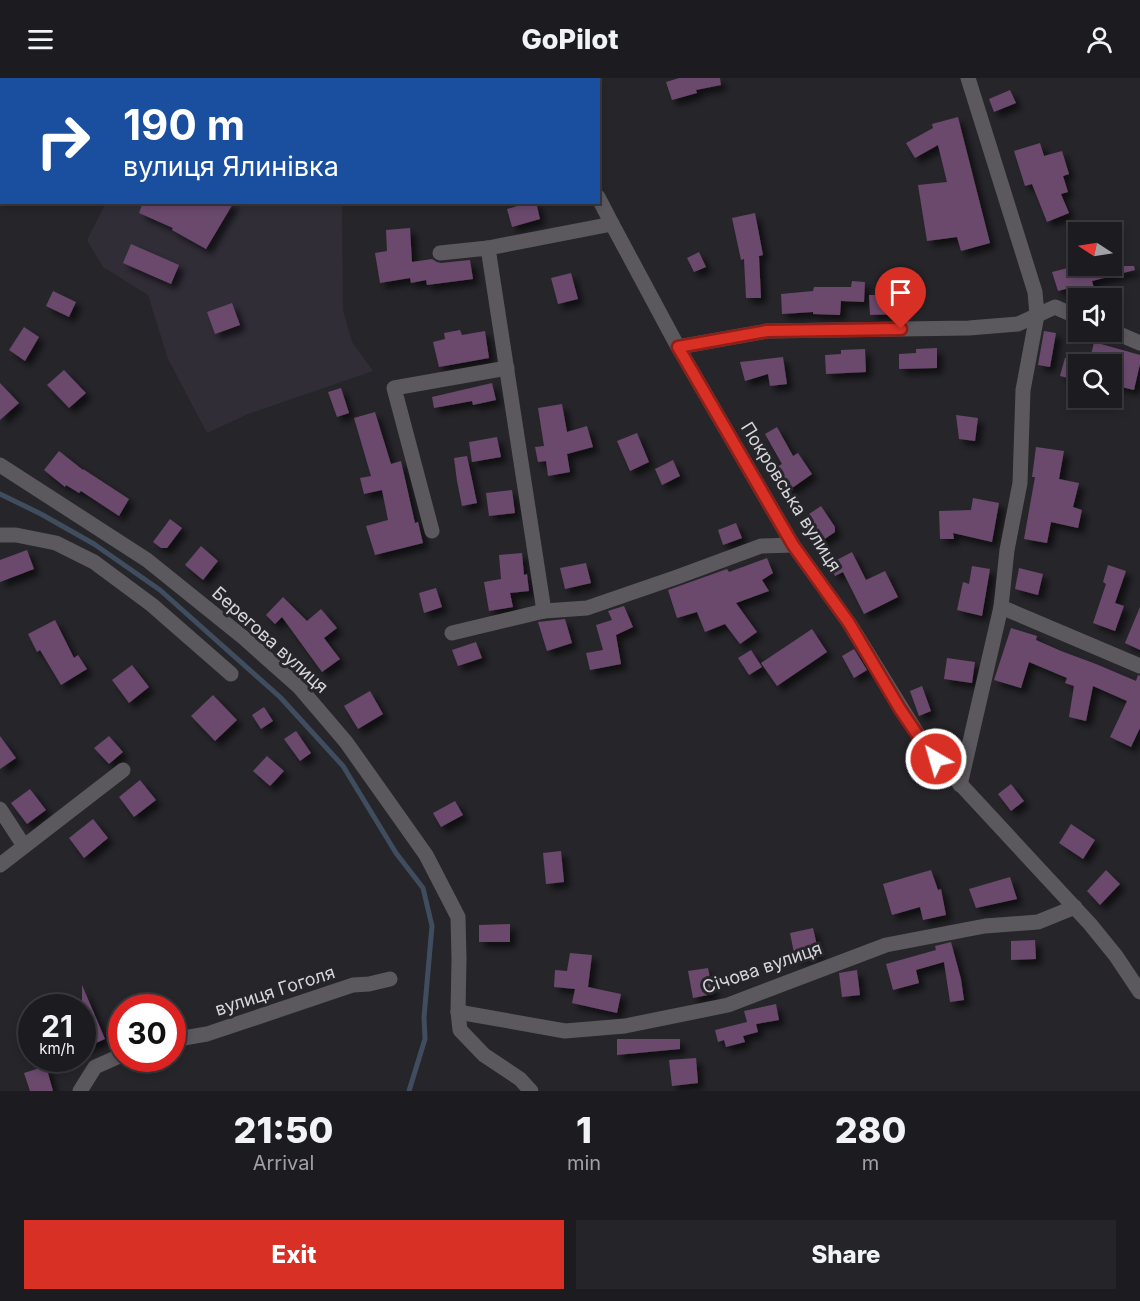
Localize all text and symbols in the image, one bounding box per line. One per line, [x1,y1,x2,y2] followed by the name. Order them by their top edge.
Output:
[24,23,57,56] icon: menu
[522,23,618,56] text: GoPilot
[1083,23,1116,56] icon: person
[123,99,245,150] text: 190 m
[24,102,102,180] icon: right
[123,150,339,183] text: вулиця Ялинівка
[1068,222,1122,276] north arrow
[1068,222,1122,408] map controls
[875,267,926,329] pin
[884,276,917,309] icon: arrive
[1068,288,1122,342] button: sound
[1068,354,1122,408] button: search
[737,418,846,575] street label: Покровська вулиця
[208,582,333,697] street label: Берегова вулиця
[904,727,968,791] position arrow
[699,937,824,998] street label: Січова вулиця
[212,961,337,1020] street label: вулиця Гоголя
[108,994,186,1072] speed limit sign: 30
[41,1008,73,1044] text: 21
[39,1039,75,1058] text: km/h
[234,1108,333,1152] text: 21:50
[576,1108,592,1152] text: 1
[835,1108,906,1152] text: 280
[253,1151,314,1175] text: Arrival
[567,1151,601,1175] text: min
[862,1151,879,1175] text: m
[24,1220,564,1289] button: Exit
[576,1220,1116,1289] button: Share

